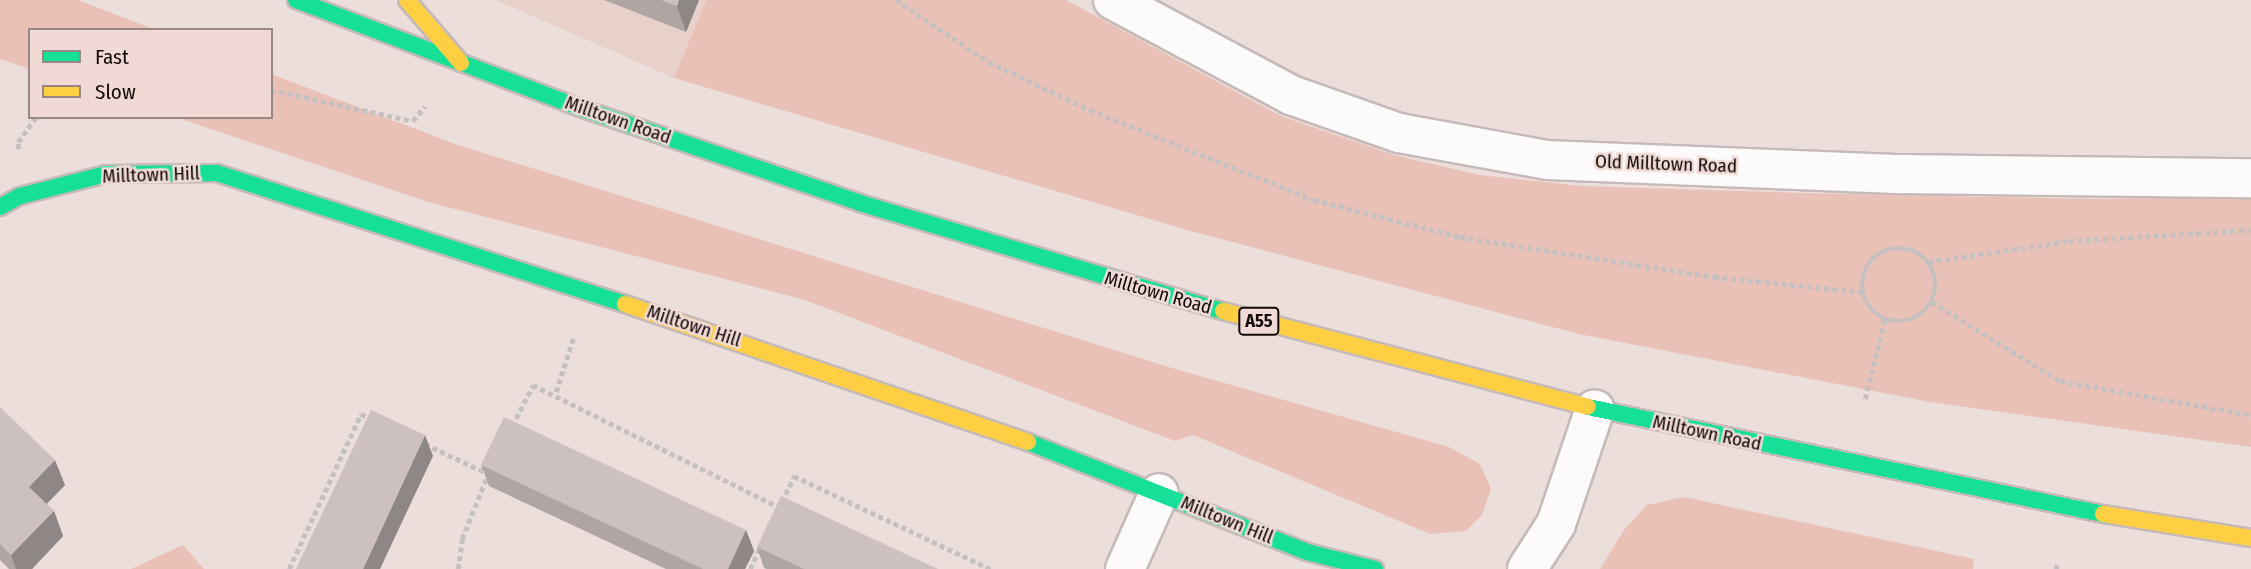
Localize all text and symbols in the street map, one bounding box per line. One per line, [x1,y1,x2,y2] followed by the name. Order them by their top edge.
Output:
[28,28,273,119] legend
[95,44,129,70] text: Fast
[95,79,136,105] text: Slow
[562,91,674,149] street label: Milltown Road
[1595,150,1737,178] street label: Old Milltown Road
[102,162,200,188] street label: Milltown Hill
[1102,267,1214,319] street label: Milltown Road
[644,300,744,352] street label: Milltown Hill
[1238,306,1280,335] road number: A55
[1651,410,1763,456] street label: Milltown Road
[1178,491,1276,549] street label: Milltown Hill

